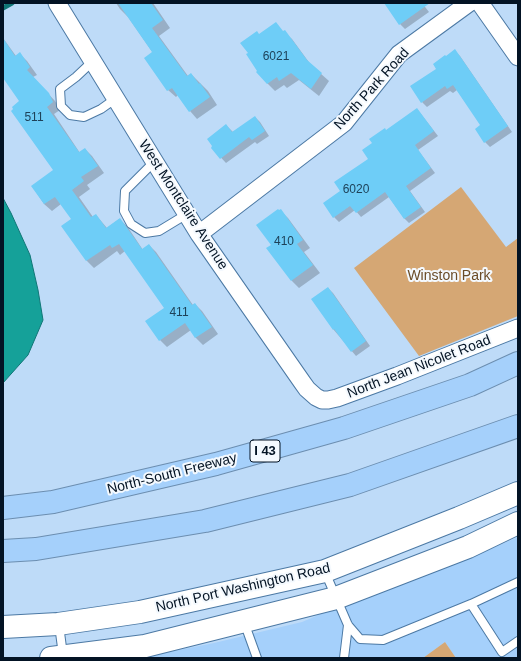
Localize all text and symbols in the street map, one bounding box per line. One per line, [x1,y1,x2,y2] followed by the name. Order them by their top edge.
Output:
[331,45,413,133] street label: North Park Road
[263,50,289,64] house number: 6021
[24,111,44,125] house number: 511
[135,137,231,273] street label: West Montclaire Avenue
[343,183,369,197] house number: 6020
[274,235,294,249] house number: 410
[407,268,491,284] park label: Winston Park
[169,306,189,320] house number: 411
[345,332,493,402] street label: North Jean Nicolet Road
[250,440,280,462] road number: I 43
[105,450,239,498] street label: North-South Freeway
[154,560,332,616] street label: North Port Washington Road

